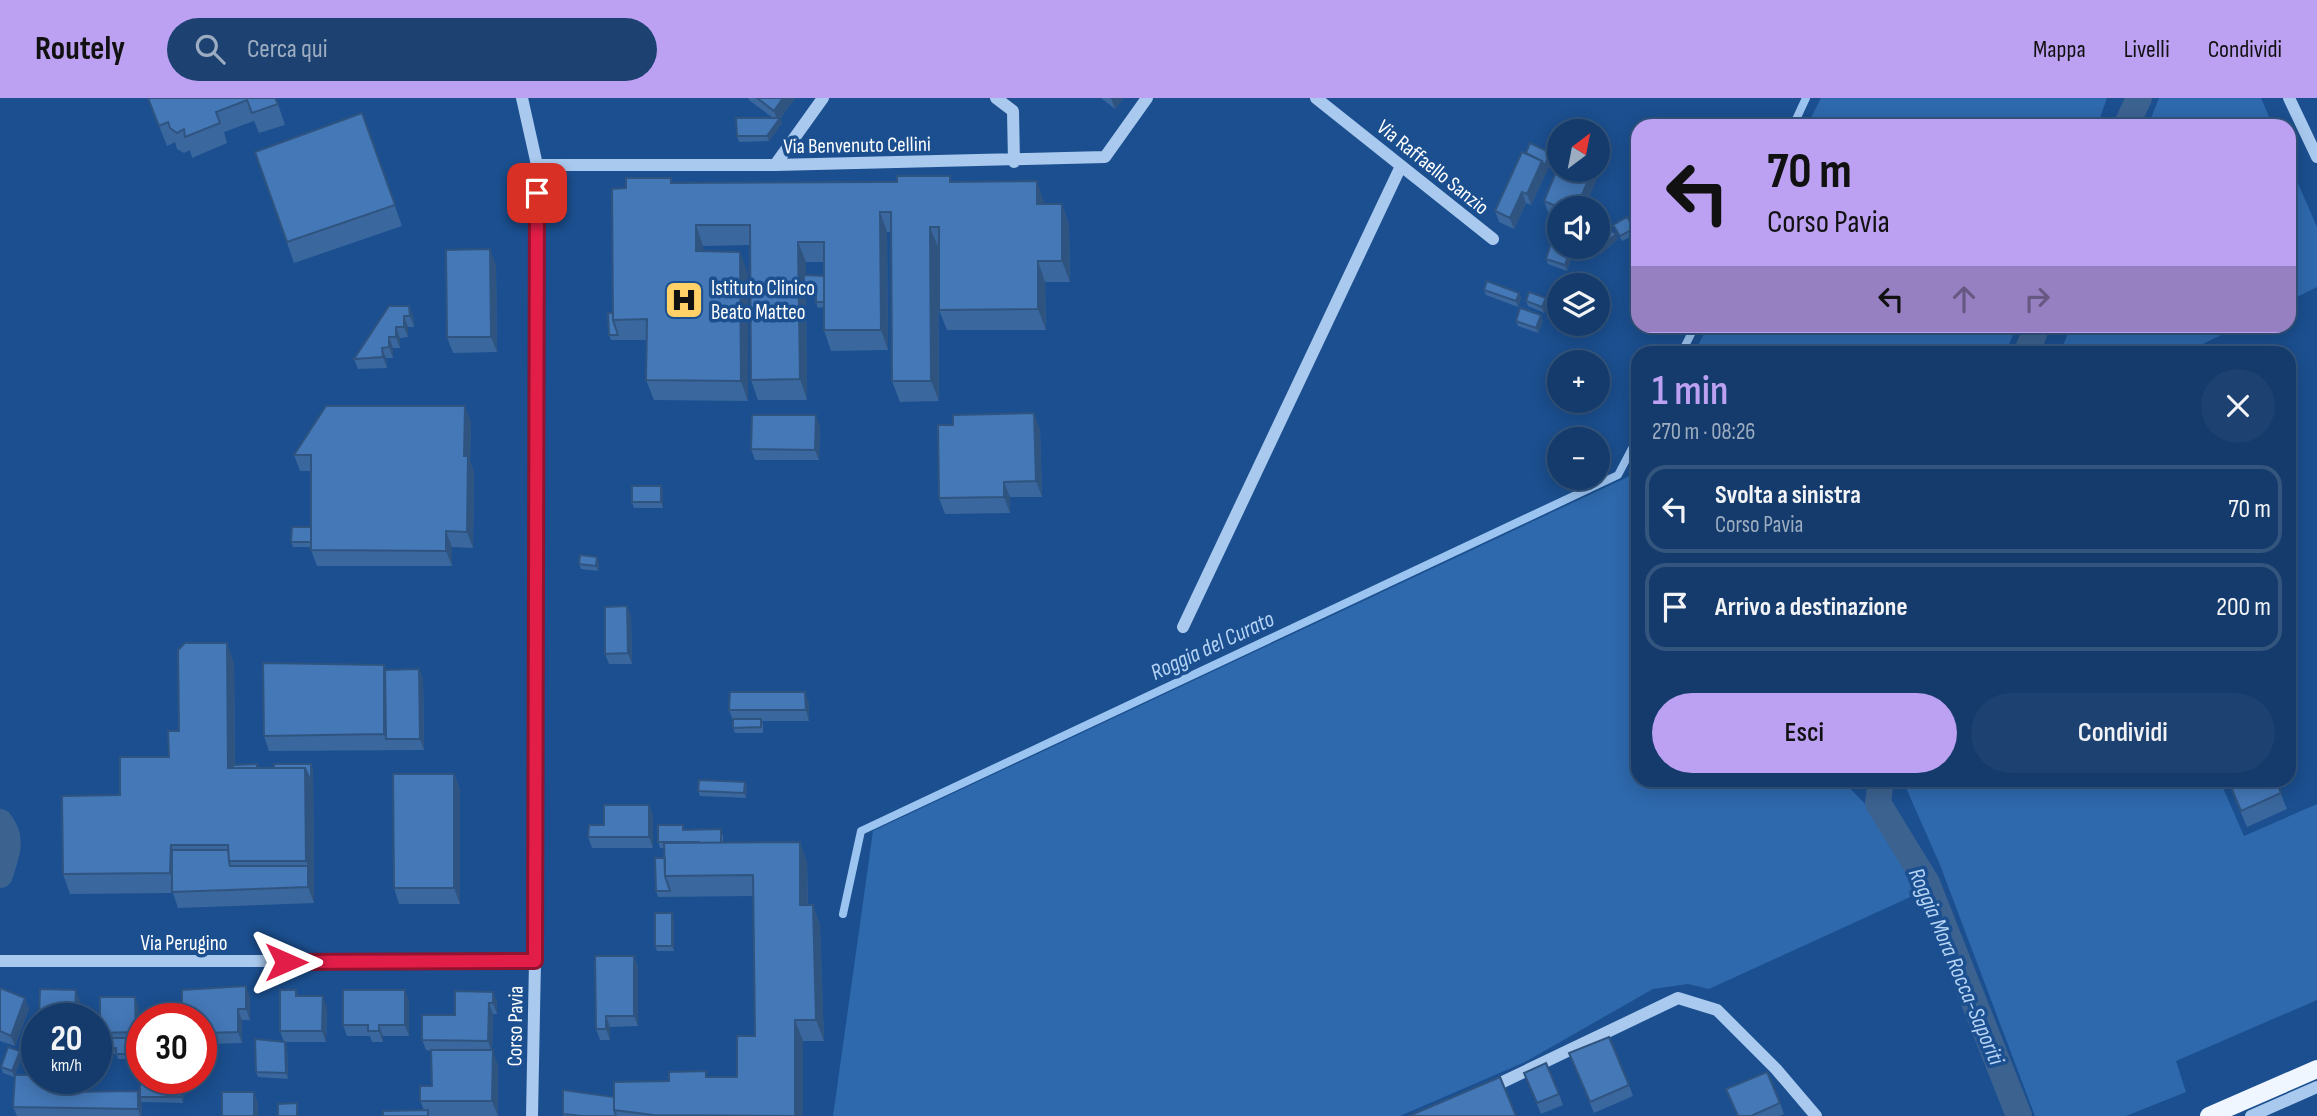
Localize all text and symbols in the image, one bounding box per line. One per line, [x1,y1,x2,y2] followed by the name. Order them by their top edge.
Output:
[167,18,657,81] search box
[35,29,125,69] text: Routely
[191,30,229,68] icon: search
[247,34,328,65] text: Cerca qui
[2033,35,2086,64] text: Mappa
[2124,35,2170,64] text: Livelli
[2208,35,2282,64] text: Condividi
[1372,115,1494,220] street label: Via Raffaello Sanzio
[1547,119,1610,182] north arrow
[1547,119,1610,490] map controls
[783,132,931,159] street label: Via Benvenuto Cellini
[1767,143,1852,202] text: 70 m
[1652,147,1743,238] icon: left
[507,163,567,223] pin
[518,174,556,212] icon: arrive
[1547,196,1610,259] button: sound
[1767,203,1890,242] text: Corso Pavia
[1547,273,1610,336] button: layers
[711,276,815,325] place label: Istituto Clinico Beato Matteo
[663,279,705,321] hospital icon: Istituto Clinico Beato Matteo
[1872,280,1910,318] icon: left
[1945,280,1983,318] icon: ahead
[2018,280,2056,318] icon: right
[1547,350,1610,413] button: +
[1652,366,1728,417] text: 1 min
[2201,369,2275,443] button: close
[1652,418,1755,446] text: 270 m · 08:26
[1547,427,1610,490] button: −
[1715,480,1861,511] text: Svolta a sinistra
[1656,490,1694,528] icon: left
[2228,494,2271,525] text: 70 m
[1715,511,1803,539] text: Corso Pavia
[1656,588,1694,626] icon: arrive
[1715,592,1908,623] text: Arrivo a destinazione
[2216,592,2271,623] text: 200 m
[1146,605,1279,687] water label: Roggia del Curato
[1652,693,1957,773] button: Esci
[1971,693,2275,773] button: Condividi
[1902,864,2011,1070] water label: Roggia Mora Rocca-Saporiti
[249,925,323,999] position arrow
[141,931,227,956] street label: Via Perugino
[502,985,529,1067] street label: Corso Pavia
[126,1003,217,1094] speed limit sign: 30
[51,1018,83,1061] text: 20
[51,1055,82,1076] text: km/h

